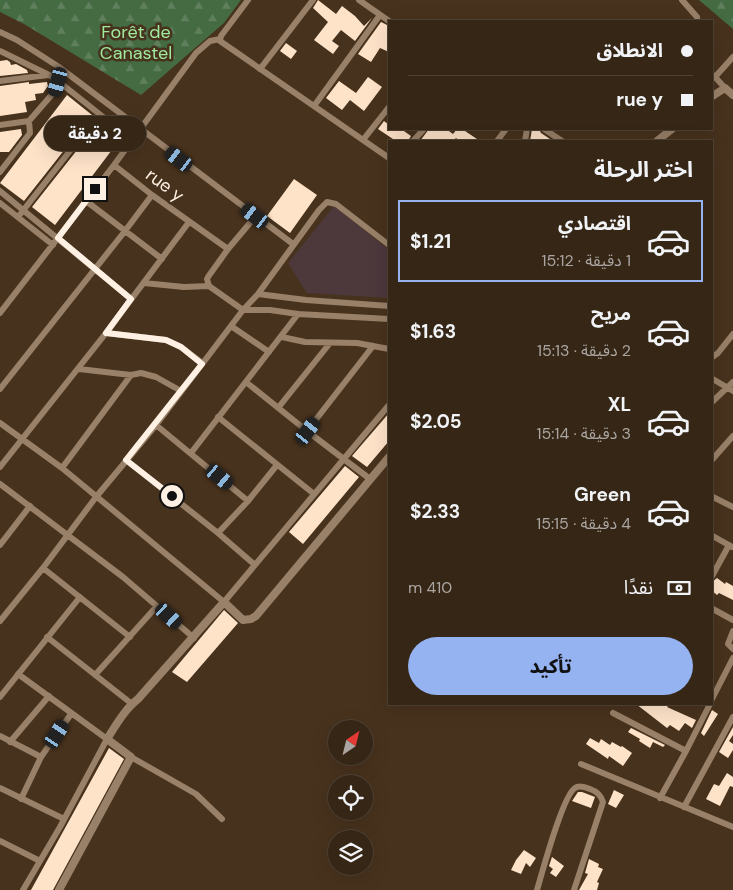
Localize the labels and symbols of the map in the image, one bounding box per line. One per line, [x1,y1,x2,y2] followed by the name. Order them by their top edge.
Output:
[100,20,172,65] park label: Forêt de Canastel
[46,66,69,98] car
[44,116,146,152] callout: 2 دقيقة
[162,144,195,174] car
[141,163,189,207] street label: rue y
[84,178,106,200] route end
[238,201,271,231] car
[292,415,323,447] car
[203,462,236,492] car
[161,485,183,507] route start
[152,600,185,632] car
[42,717,71,751] car
[328,720,372,765] north arrow

